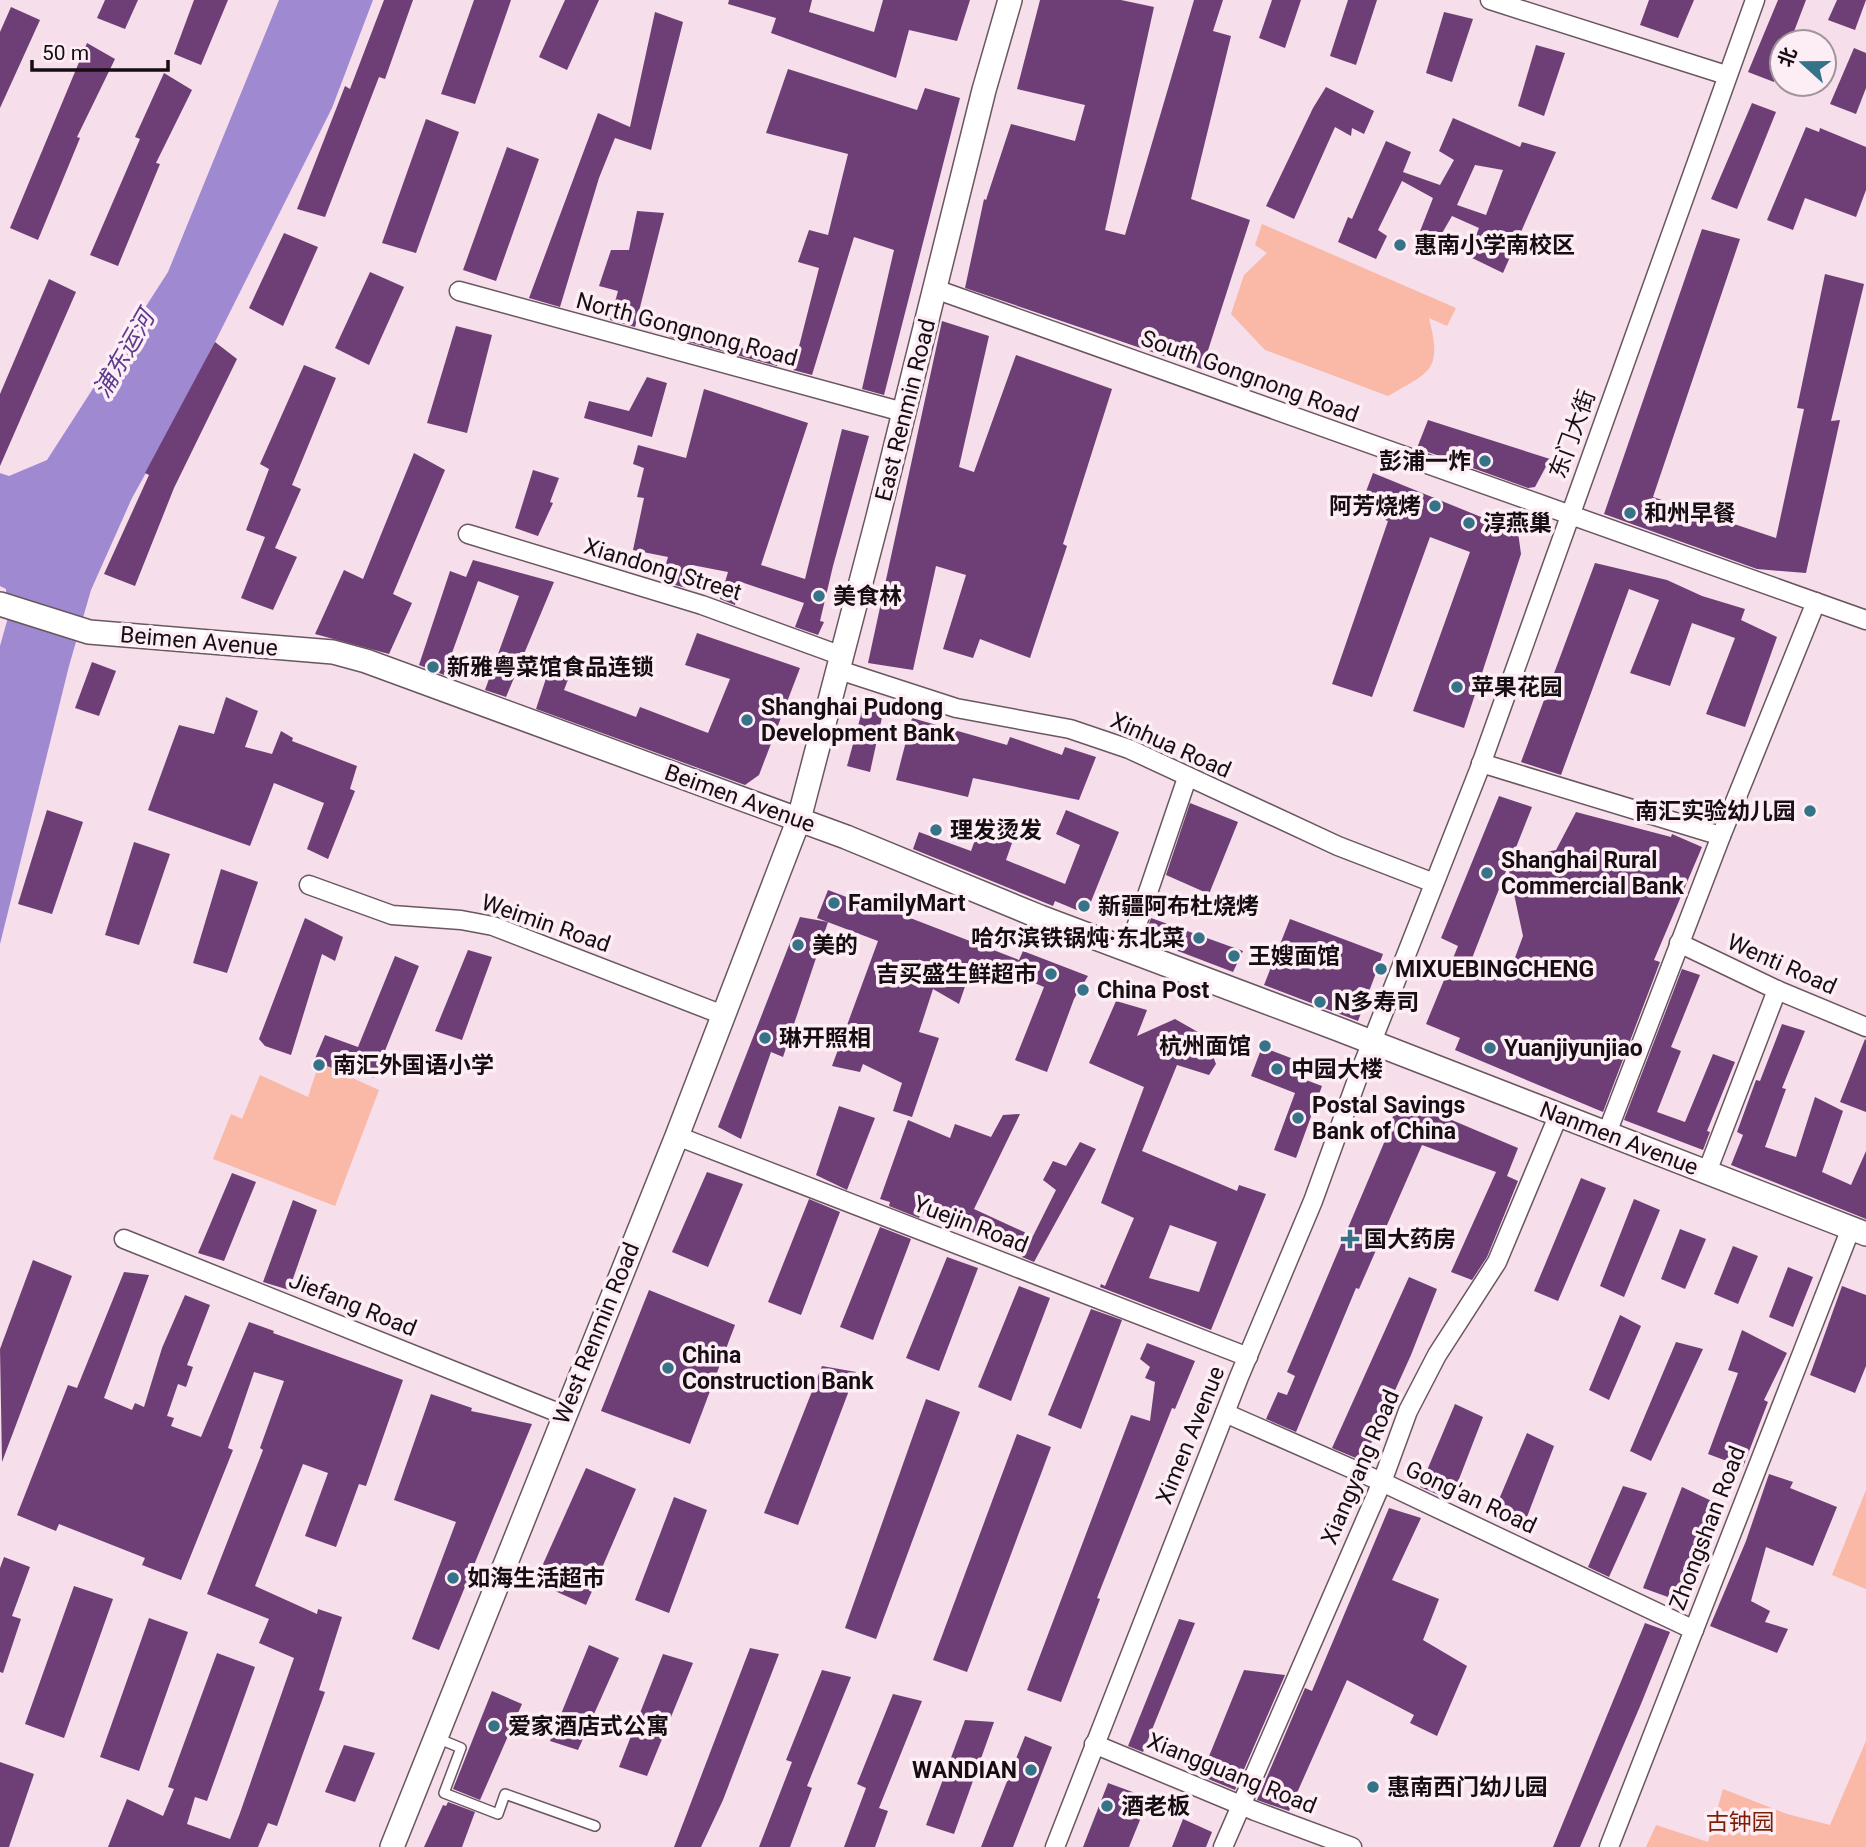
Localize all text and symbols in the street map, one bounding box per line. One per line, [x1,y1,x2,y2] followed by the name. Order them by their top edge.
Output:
[32,28,168,72] scale bar
[1768,28,1838,98] north arrow
[42,41,89,65] text: 50 m
[1773,44,1802,70] text: 北
[1414,232,1575,259] place label: 惠南小学南校区
[1392,237,1408,253] marker: 惠南小学南校区
[573,287,801,372] street label: North Gongnong Road
[88,302,162,403] water label: 浦东运河
[870,316,941,504] street label: East Renmin Road
[1137,325,1362,428] street label: South Gongnong Road
[1544,386,1601,482] street label: 东门大街
[1379,448,1471,475] place label: 彭浦一炸
[1477,453,1493,469] marker: 彭浦一炸
[1329,493,1421,520] place label: 阿芳烧烤
[1427,498,1443,514] marker: 阿芳烧烤
[1644,500,1736,527] place label: 和州早餐
[1622,505,1638,521] marker: 和州早餐
[1483,510,1552,537] place label: 淳燕巢
[1461,515,1477,531] marker: 淳燕巢
[581,533,745,606] street label: Xiandong Street
[833,583,902,610] place label: 美食林
[811,588,827,604] marker: 美食林
[119,621,279,662] street label: Beimen Avenue
[447,654,654,681] place label: 新雅粤菜馆食品连锁
[425,659,441,675] marker: 新雅粤菜馆食品连锁
[1471,674,1563,701] place label: 苹果花园
[1449,679,1465,695] marker: 苹果花园
[761,694,956,747] place label: Shanghai Pudong Development Bank
[1106,707,1235,784] street label: Xinhua Road
[739,712,755,728] marker: Shanghai Pudong Development Bank
[661,759,819,838] street label: Beimen Avenue
[1635,798,1796,825] place label: 南汇实验幼儿园
[1802,803,1818,819] marker: 南汇实验幼儿园
[950,817,1042,844] place label: 理发烫发
[928,822,944,838] marker: 理发烫发
[1501,847,1685,900] place label: Shanghai Rural Commercial Bank
[1479,865,1495,881] marker: Shanghai Rural Commercial Bank
[478,889,614,958] street label: Weimin Road
[848,890,966,917] place label: FamilyMart
[1098,893,1259,920] place label: 新疆阿布杜烧烤
[826,895,842,911] marker: FamilyMart
[1076,898,1092,914] marker: 新疆阿布杜烧烤
[971,925,1185,952] place label: 哈尔滨铁锅炖·东北菜
[1723,928,1841,1000] street label: Wenti Road
[1191,930,1207,946] marker: 哈尔滨铁锅炖·东北菜
[812,932,858,959] place label: 美的
[790,937,806,953] marker: 美的
[1248,943,1340,970] place label: 王嫂面馆
[1226,948,1242,964] marker: 王嫂面馆
[1395,956,1594,983] place label: MIXUEBINGCHENG
[876,961,1037,988] place label: 吉买盛生鲜超市
[1373,961,1389,977] marker: MIXUEBINGCHENG
[1043,966,1059,982] marker: 吉买盛生鲜超市
[1097,977,1209,1004] place label: China Post
[1075,982,1091,998] marker: China Post
[1334,989,1419,1016] place label: N多寿司
[1312,994,1328,1010] marker: N多寿司
[779,1025,871,1052] place label: 琳开照相
[757,1030,773,1046] marker: 琳开照相
[1159,1033,1251,1060] place label: 杭州面馆
[1504,1035,1643,1062] place label: Yuanjiyunjiao
[1257,1038,1273,1054] marker: 杭州面馆
[1482,1040,1498,1056] marker: Yuanjiyunjiao
[333,1052,494,1079] place label: 南汇外国语小学
[1291,1056,1383,1083] place label: 中园大楼
[311,1057,327,1073] marker: 南汇外国语小学
[1269,1061,1285,1077] marker: 中园大楼
[1312,1092,1465,1145] place label: Postal Savings Bank of China
[1536,1096,1702,1181] street label: Nanmen Avenue
[1290,1110,1306,1126] marker: Postal Savings Bank of China
[910,1190,1032,1259] street label: Yuejin Road
[1364,1226,1456,1253] place label: 国大药房
[1342,1231,1358,1247] marker: 国大药房
[548,1238,645,1428] street label: West Renmin Road
[285,1267,420,1342] street label: Jiefang Road
[682,1342,874,1395] place label: China Construction Bank
[660,1360,676,1376] marker: China Construction Bank
[1151,1362,1230,1508] street label: Ximen Avenue
[1316,1386,1405,1549] street label: Xiangyang Road
[1664,1442,1751,1614] street label: Zhongshan Road
[1401,1455,1541,1540] street label: Gong'an Road
[467,1565,605,1592] place label: 如海生活超市
[445,1570,461,1586] marker: 如海生活超市
[508,1713,669,1740] place label: 爱家酒店式公寓
[486,1718,502,1734] marker: 爱家酒店式公寓
[1143,1727,1320,1820] street label: Xiangguang Road
[912,1757,1017,1784] place label: WANDIAN
[1023,1762,1039,1778] marker: WANDIAN
[1387,1774,1548,1801] place label: 惠南西门幼儿园
[1365,1779,1381,1795] marker: 惠南西门幼儿园
[1121,1793,1190,1820] place label: 酒老板
[1099,1798,1115,1814] marker: 酒老板
[1706,1809,1775,1836] park label: 古钟园

